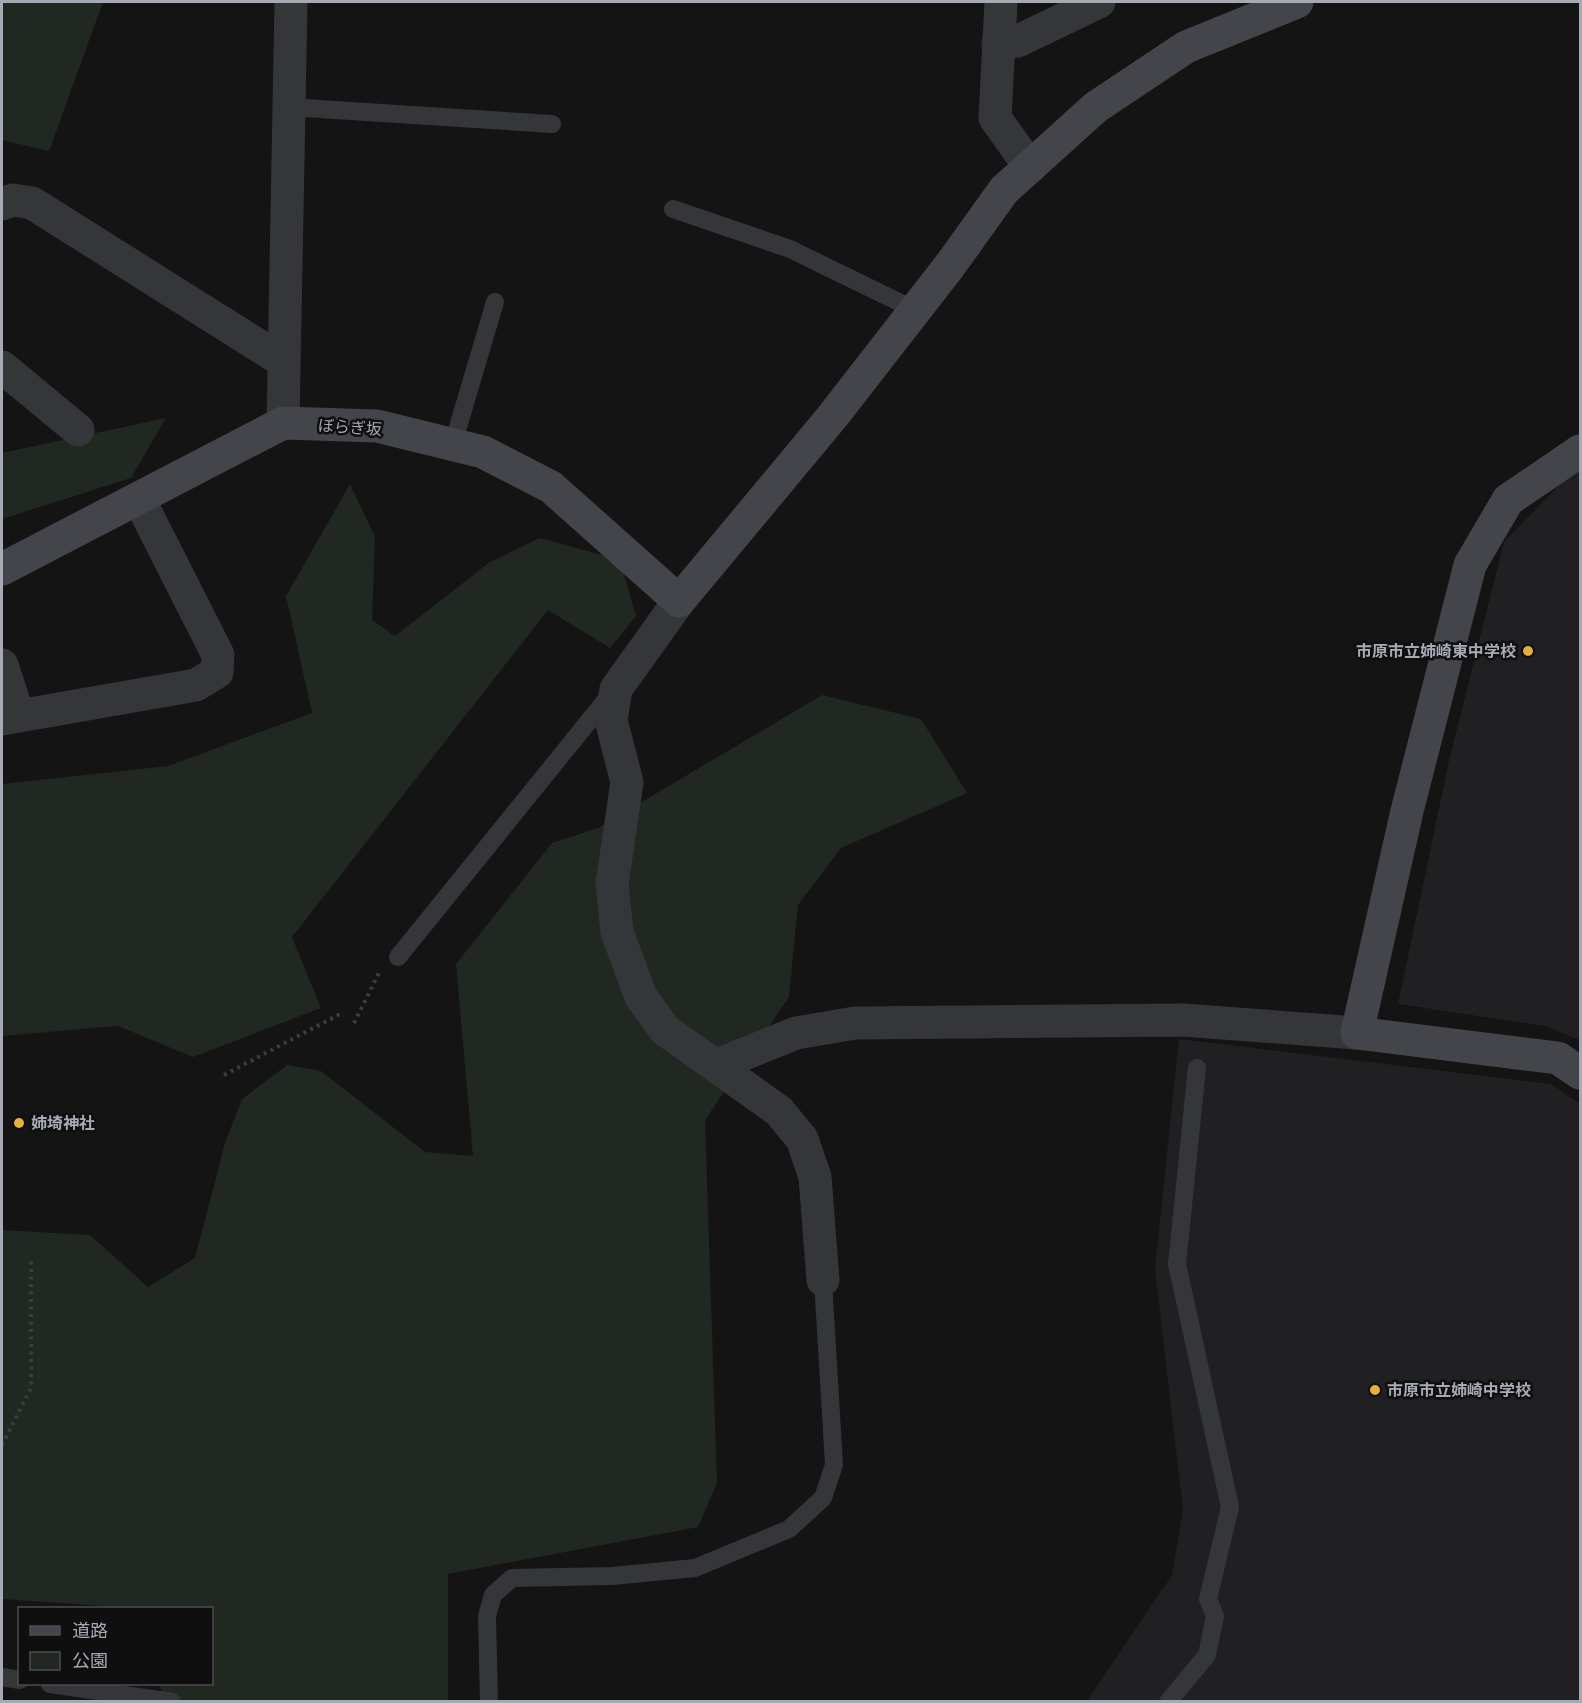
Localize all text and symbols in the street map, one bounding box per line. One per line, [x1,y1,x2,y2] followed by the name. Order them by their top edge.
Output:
[317,414,383,440] street label: ぼらぎ坂
[1356,640,1516,662] place label: 市原市立姉崎東中学校
[1521,644,1535,658] marker: 市原市立姉崎東中学校
[31,1112,95,1134] place label: 姉埼神社
[12,1116,26,1130] marker: 姉埼神社
[1387,1379,1531,1401] place label: 市原市立姉崎中学校
[1368,1383,1382,1397] marker: 市原市立姉崎中学校
[18,1607,213,1685] legend
[72,1618,108,1642] text: 道路
[72,1648,108,1672] text: 公園

